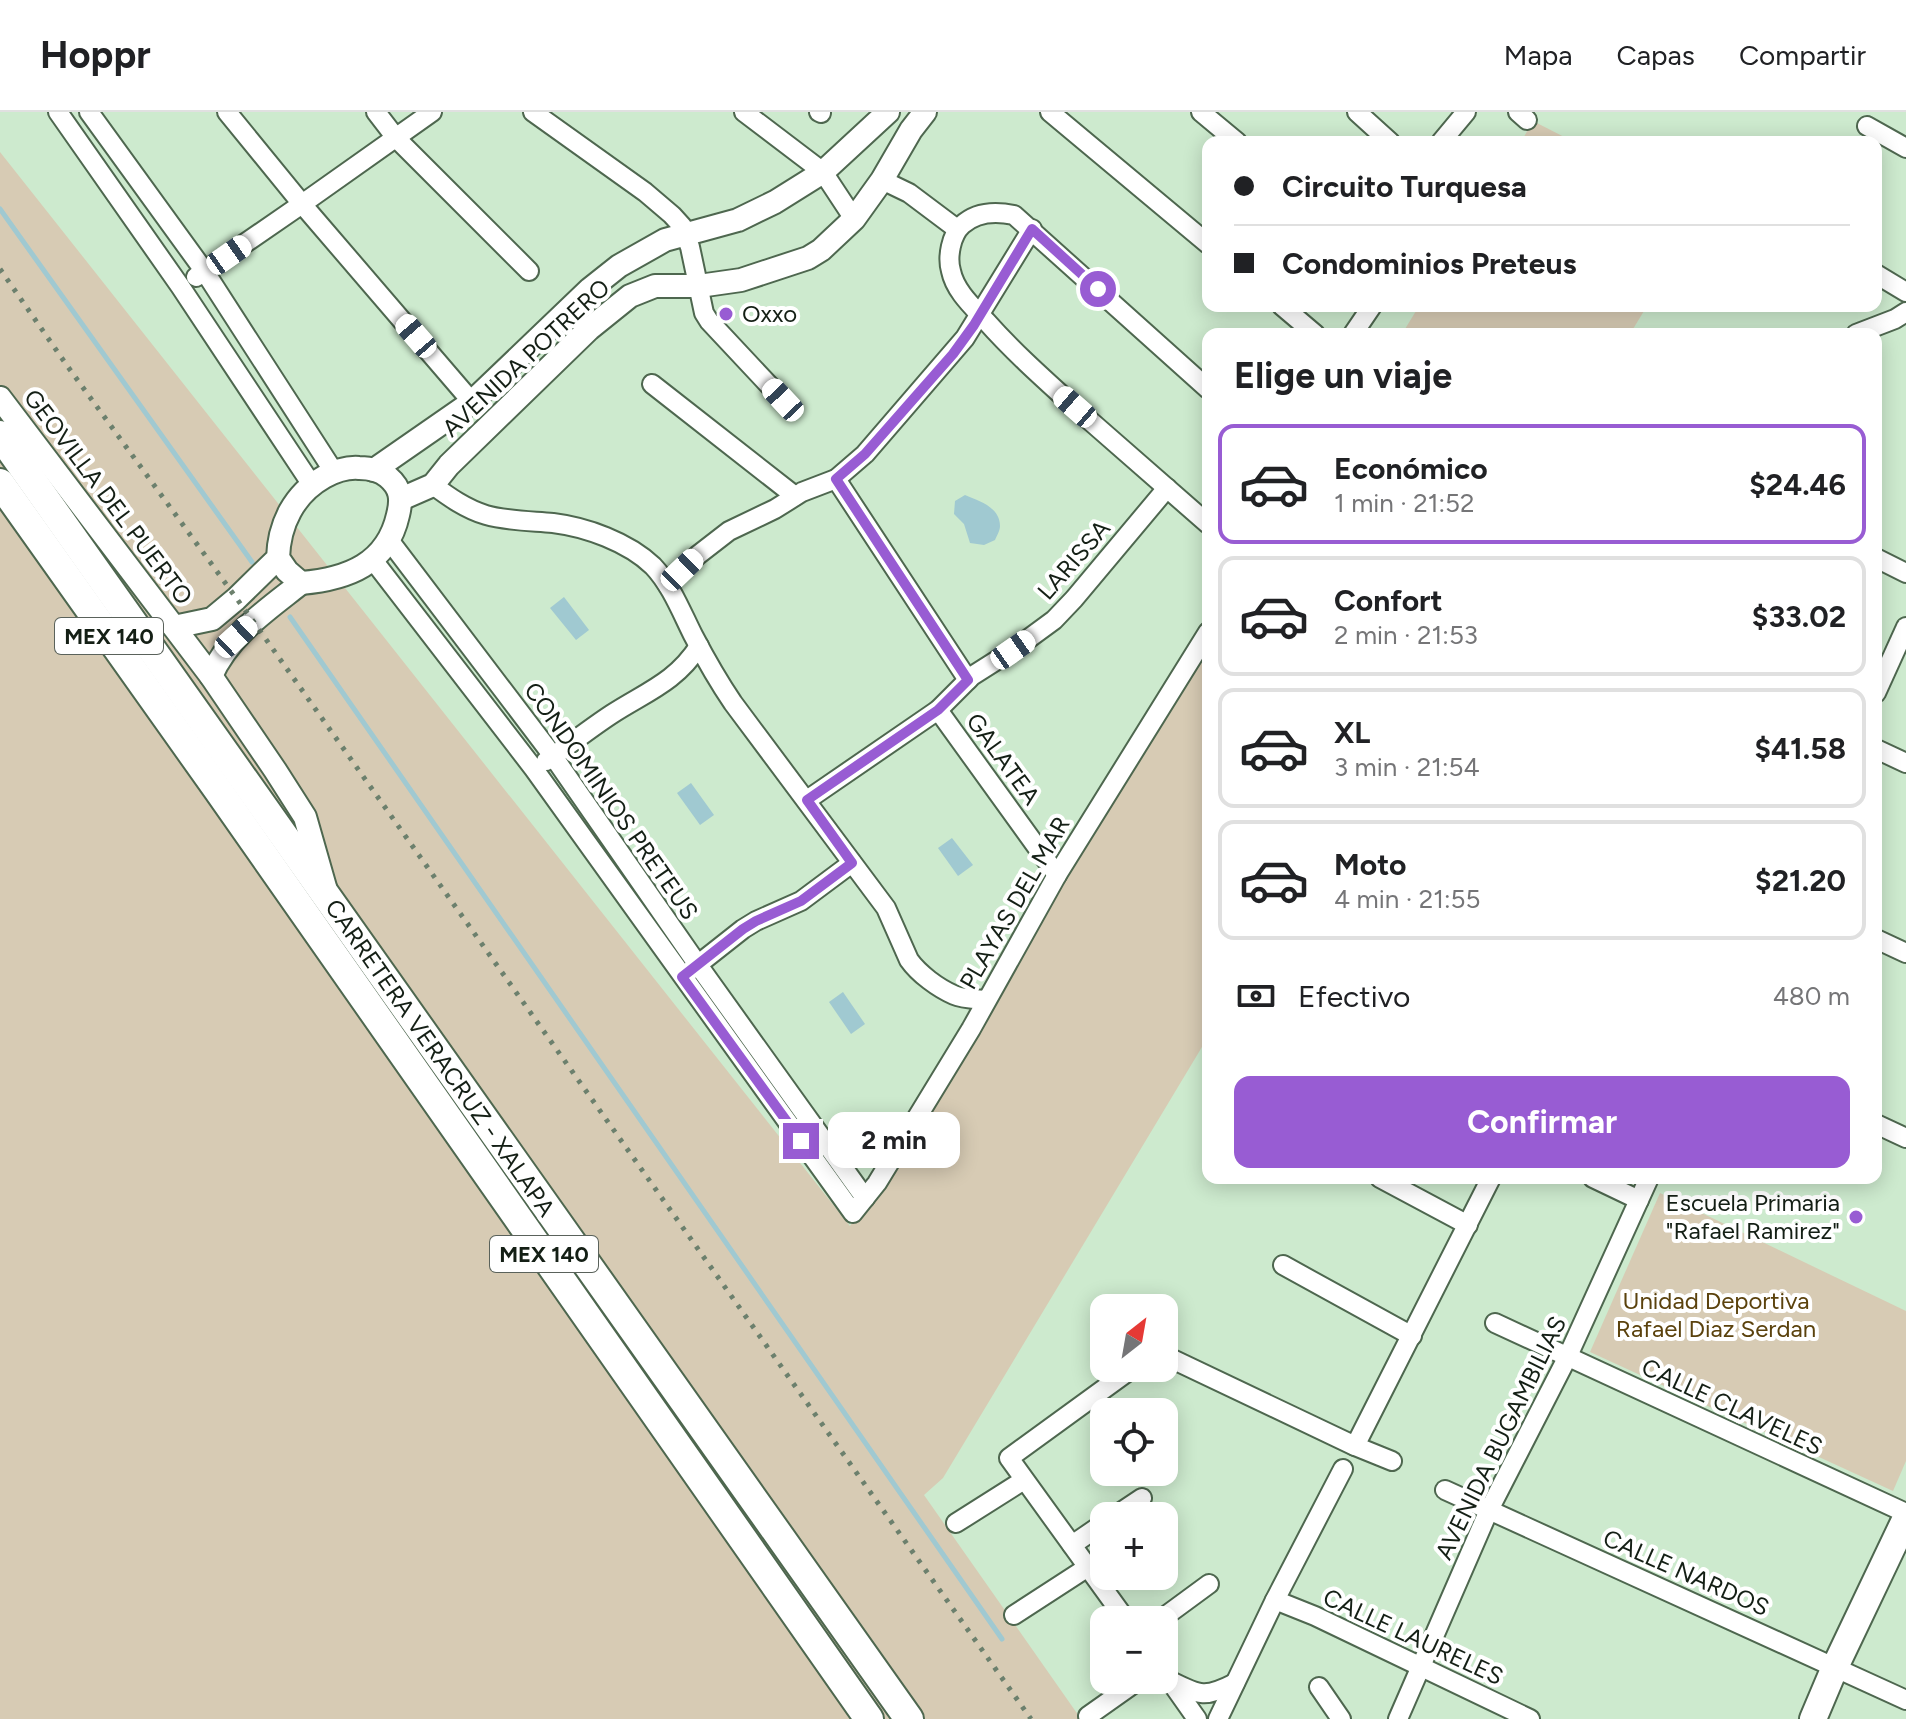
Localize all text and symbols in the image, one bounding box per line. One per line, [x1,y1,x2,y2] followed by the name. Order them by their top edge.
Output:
[40,32,151,78] text: Hoppr
[1504,38,1573,72] text: Mapa
[1617,38,1695,72] text: Capas
[1739,38,1866,72] text: Compartir
[1282,168,1527,205] text: Circuito Turquesa
[202,231,256,279] car
[1282,245,1576,282] text: Condominios Preteus
[1080,271,1116,307] route start
[436,273,615,443] street label: AVENIDA POTRERO
[742,299,797,328] place label: Oxxo
[717,305,735,323] marker: Oxxo
[391,310,441,362] car
[1234,354,1452,397] text: Elige un viaje
[758,374,808,426] car
[1049,382,1101,432] car
[18,383,199,610] street label: GEOVILLA DEL PUERTO
[1238,448,1310,520] icon: car
[1334,450,1488,487] text: Económico
[1749,466,1846,503] text: $24.46
[1334,487,1475,519] text: 1 min · 21:52
[1031,513,1117,605] street label: LARISSA
[656,545,708,595] car
[1238,580,1310,652] icon: car
[1334,582,1443,619] text: Confort
[1752,598,1846,635] text: $33.02
[210,612,262,662] car
[55,618,163,654] road number: MEX 140
[1334,619,1478,651] text: 2 min · 21:53
[986,626,1040,674] car
[518,676,704,925] street label: CONDOMINIOS PRETEUS
[960,707,1047,811] street label: GALATEA
[1238,712,1310,784] icon: car
[1334,714,1370,751] text: XL
[1755,730,1846,767] text: $41.58
[1334,751,1480,783] text: 3 min · 21:54
[953,811,1076,994] street label: PLAYAS DEL MAR
[1238,844,1310,916] icon: car
[1334,846,1406,883] text: Moto
[1755,862,1846,899] text: $21.20
[1334,883,1480,915] text: 4 min · 21:55
[319,894,562,1222] street label: CARRETERA VERACRUZ - XALAPA
[1234,974,1278,1018] icon: cash
[1298,978,1410,1015] text: Efectivo
[1773,980,1850,1012] text: 480 m
[1234,1076,1850,1168] button: Confirmar
[829,1113,961,1169] callout: 2 min
[783,1123,819,1159] route end
[861,1124,927,1156] text: 2 min
[1666,1188,1840,1245] place label: Escuela Primaria "Rafael Ramirez"
[1847,1208,1865,1226] marker: Escuela Primaria "Rafael Ramirez"
[490,1236,598,1272] road number: MEX 140
[1616,1286,1816,1343] park label: Unidad Deportiva Rafael Diaz Serdan
[1090,1294,1178,1382] north arrow
[1090,1294,1178,1694] map controls
[1429,1311,1572,1564] street label: AVENIDA BUGAMBILIAS
[1637,1352,1827,1461] street label: CALLE CLAVELES
[1090,1398,1178,1486] button: locate
[1090,1502,1178,1590] button: +
[1599,1523,1774,1622] street label: CALLE NARDOS
[1319,1582,1508,1691] street label: CALLE LAURELES
[1090,1606,1178,1694] button: −

